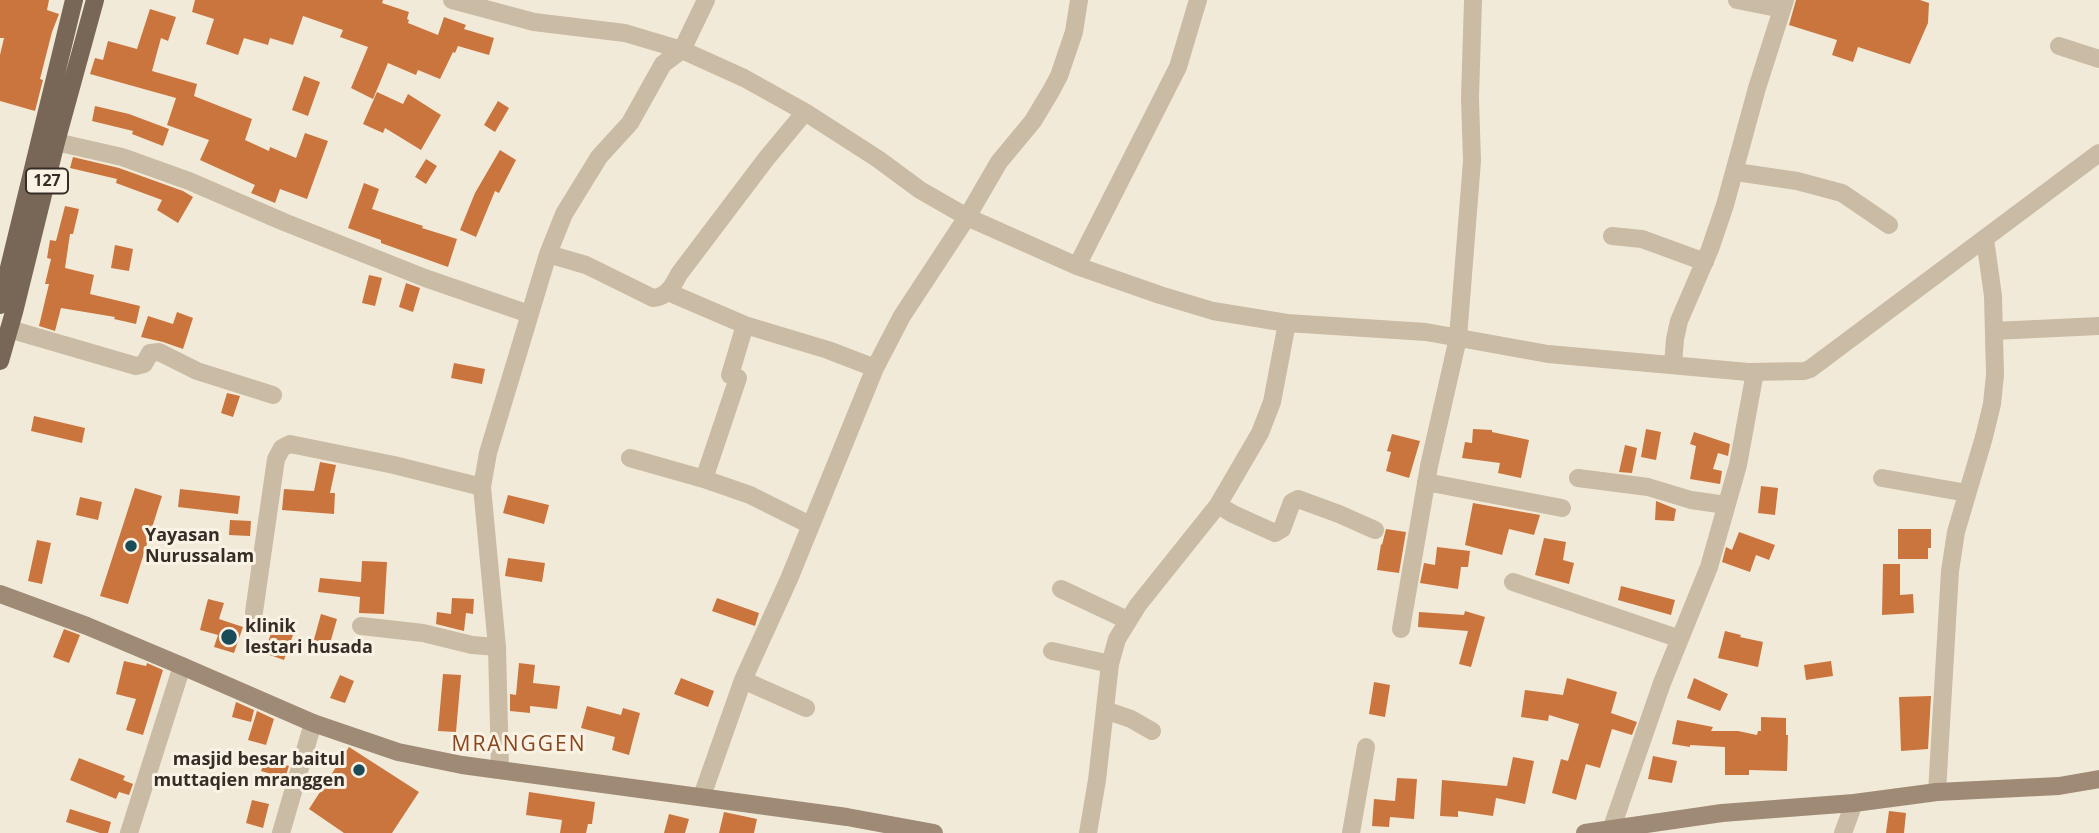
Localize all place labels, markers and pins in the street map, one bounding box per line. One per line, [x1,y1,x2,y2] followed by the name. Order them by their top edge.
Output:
[145,525,254,568] place label: Yayasan Nurussalam
[123,538,139,554] marker: Yayasan Nurussalam
[245,616,373,658] place label: klinik lestari husada
[219,627,239,647] marker: klinik lestari husada
[154,749,345,792] place label: masjid besar baitul muttaqien mranggen
[351,762,367,778] marker: masjid besar baitul muttaqien mranggen

